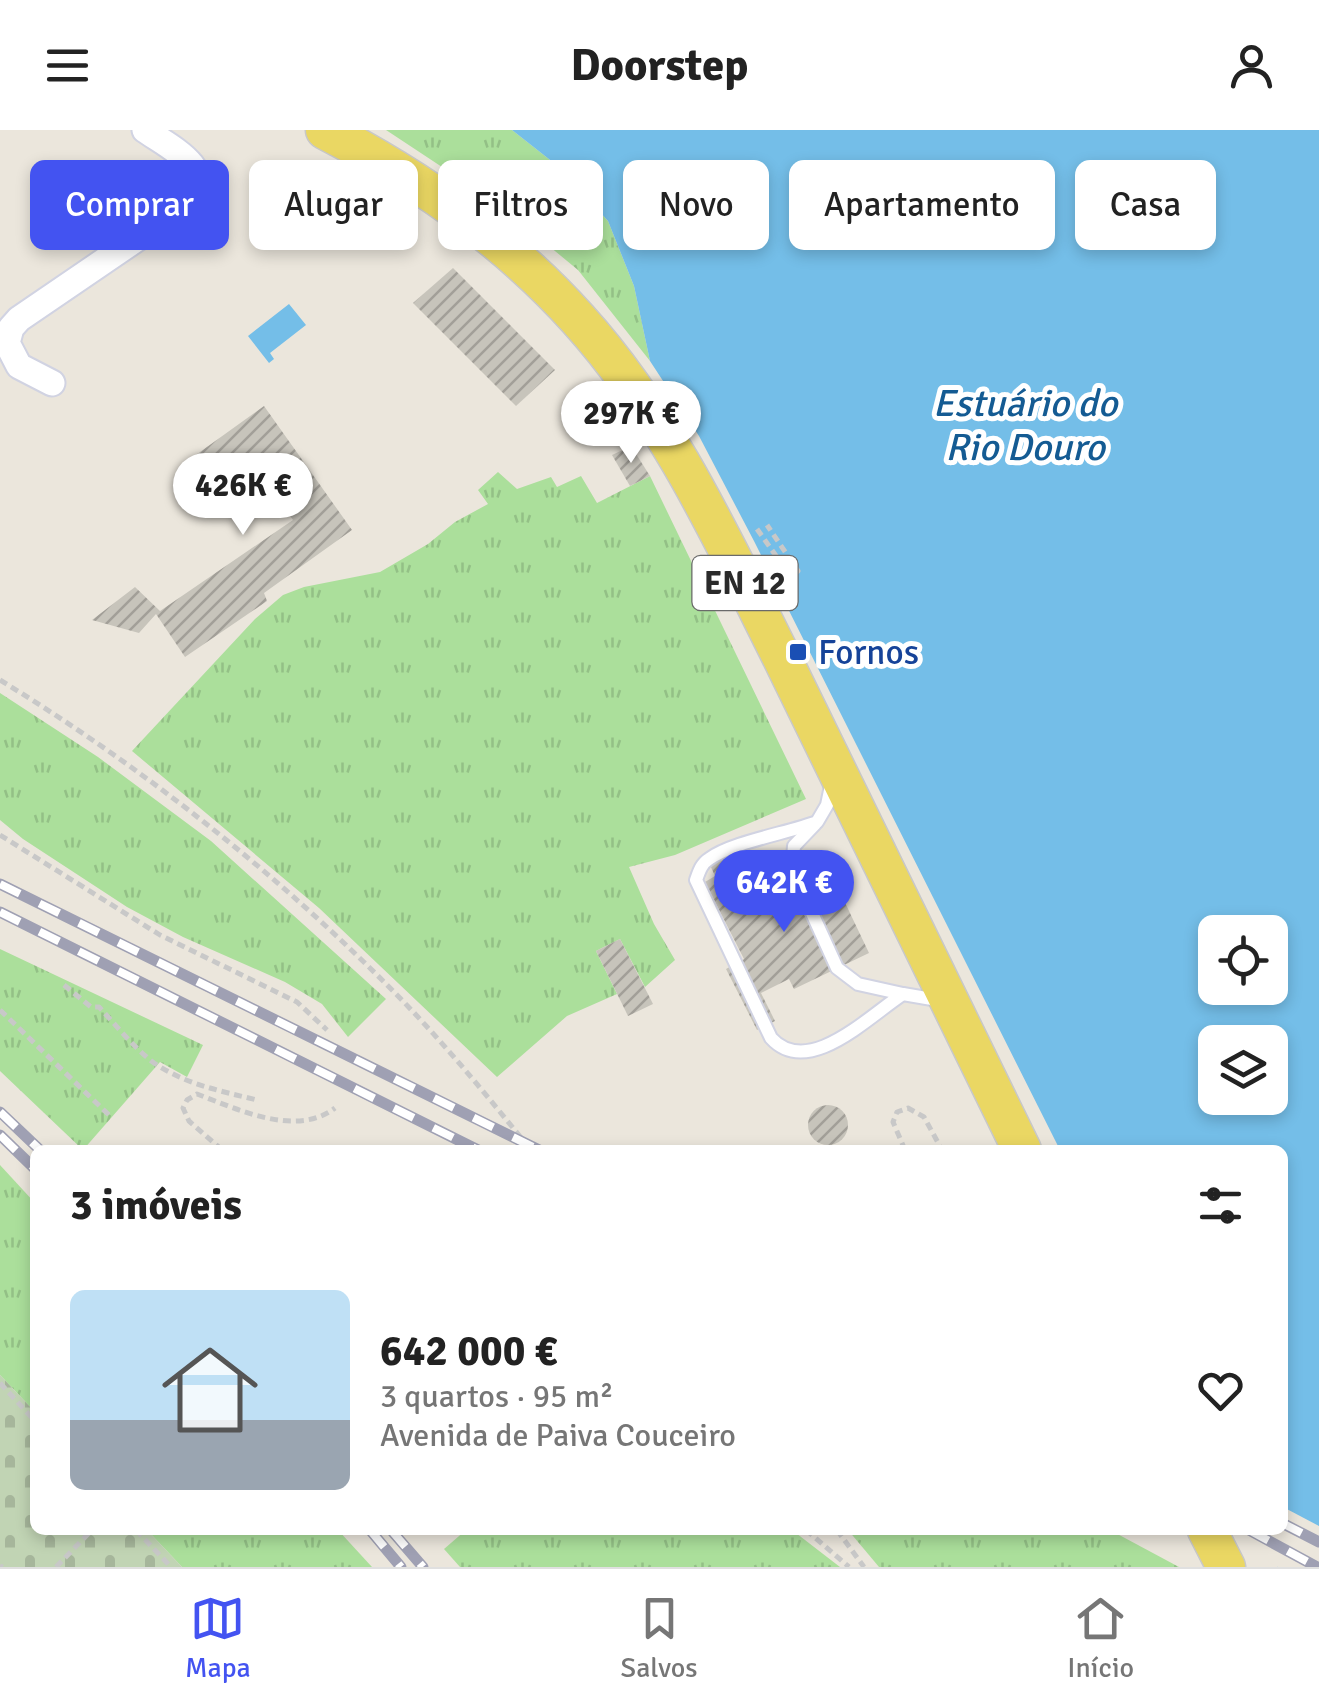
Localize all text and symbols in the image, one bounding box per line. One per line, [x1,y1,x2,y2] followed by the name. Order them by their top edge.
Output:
[40,38,95,93] icon: menu
[571,38,748,93] text: Doorstep
[1224,38,1279,93] icon: person
[30,160,229,250] chip: Comprar
[249,160,418,250] chip: Alugar
[438,160,603,250] chip: Filtros
[623,160,769,250] chip: Novo
[789,160,1055,250] chip: Apartamento
[1075,160,1216,250] chip: Casa
[933,380,1119,471] water label: Estuário do Rio Douro
[550,381,712,466] pin: 297K €
[583,394,679,433] text: 297K €
[162,453,324,538] pin: 426K €
[195,466,291,505] text: 426K €
[692,556,798,610] road number: EN 12
[818,631,919,674] place label: Fornos
[787,641,809,663] marker: Fornos
[703,850,865,935] pin: 642K €
[736,863,832,902] text: 642K €
[1198,915,1288,1115] map controls
[1198,915,1288,1005] button: locate
[1198,1025,1288,1115] button: layers
[1193,1178,1248,1233] icon: filters
[70,1180,242,1231] text: 3 imóveis
[380,1326,557,1377] text: 642 000 €
[150,1330,270,1450] icon: home
[1193,1363,1248,1418] icon: heart
[380,1377,613,1416] text: 3 quartos · 95 m²
[380,1416,736,1455] text: Avenida de Paiva Couceiro
[185,1591,251,1685] tab: Mapa
[621,1591,697,1685] tab: Salvos
[1067,1591,1134,1685] tab: Início

